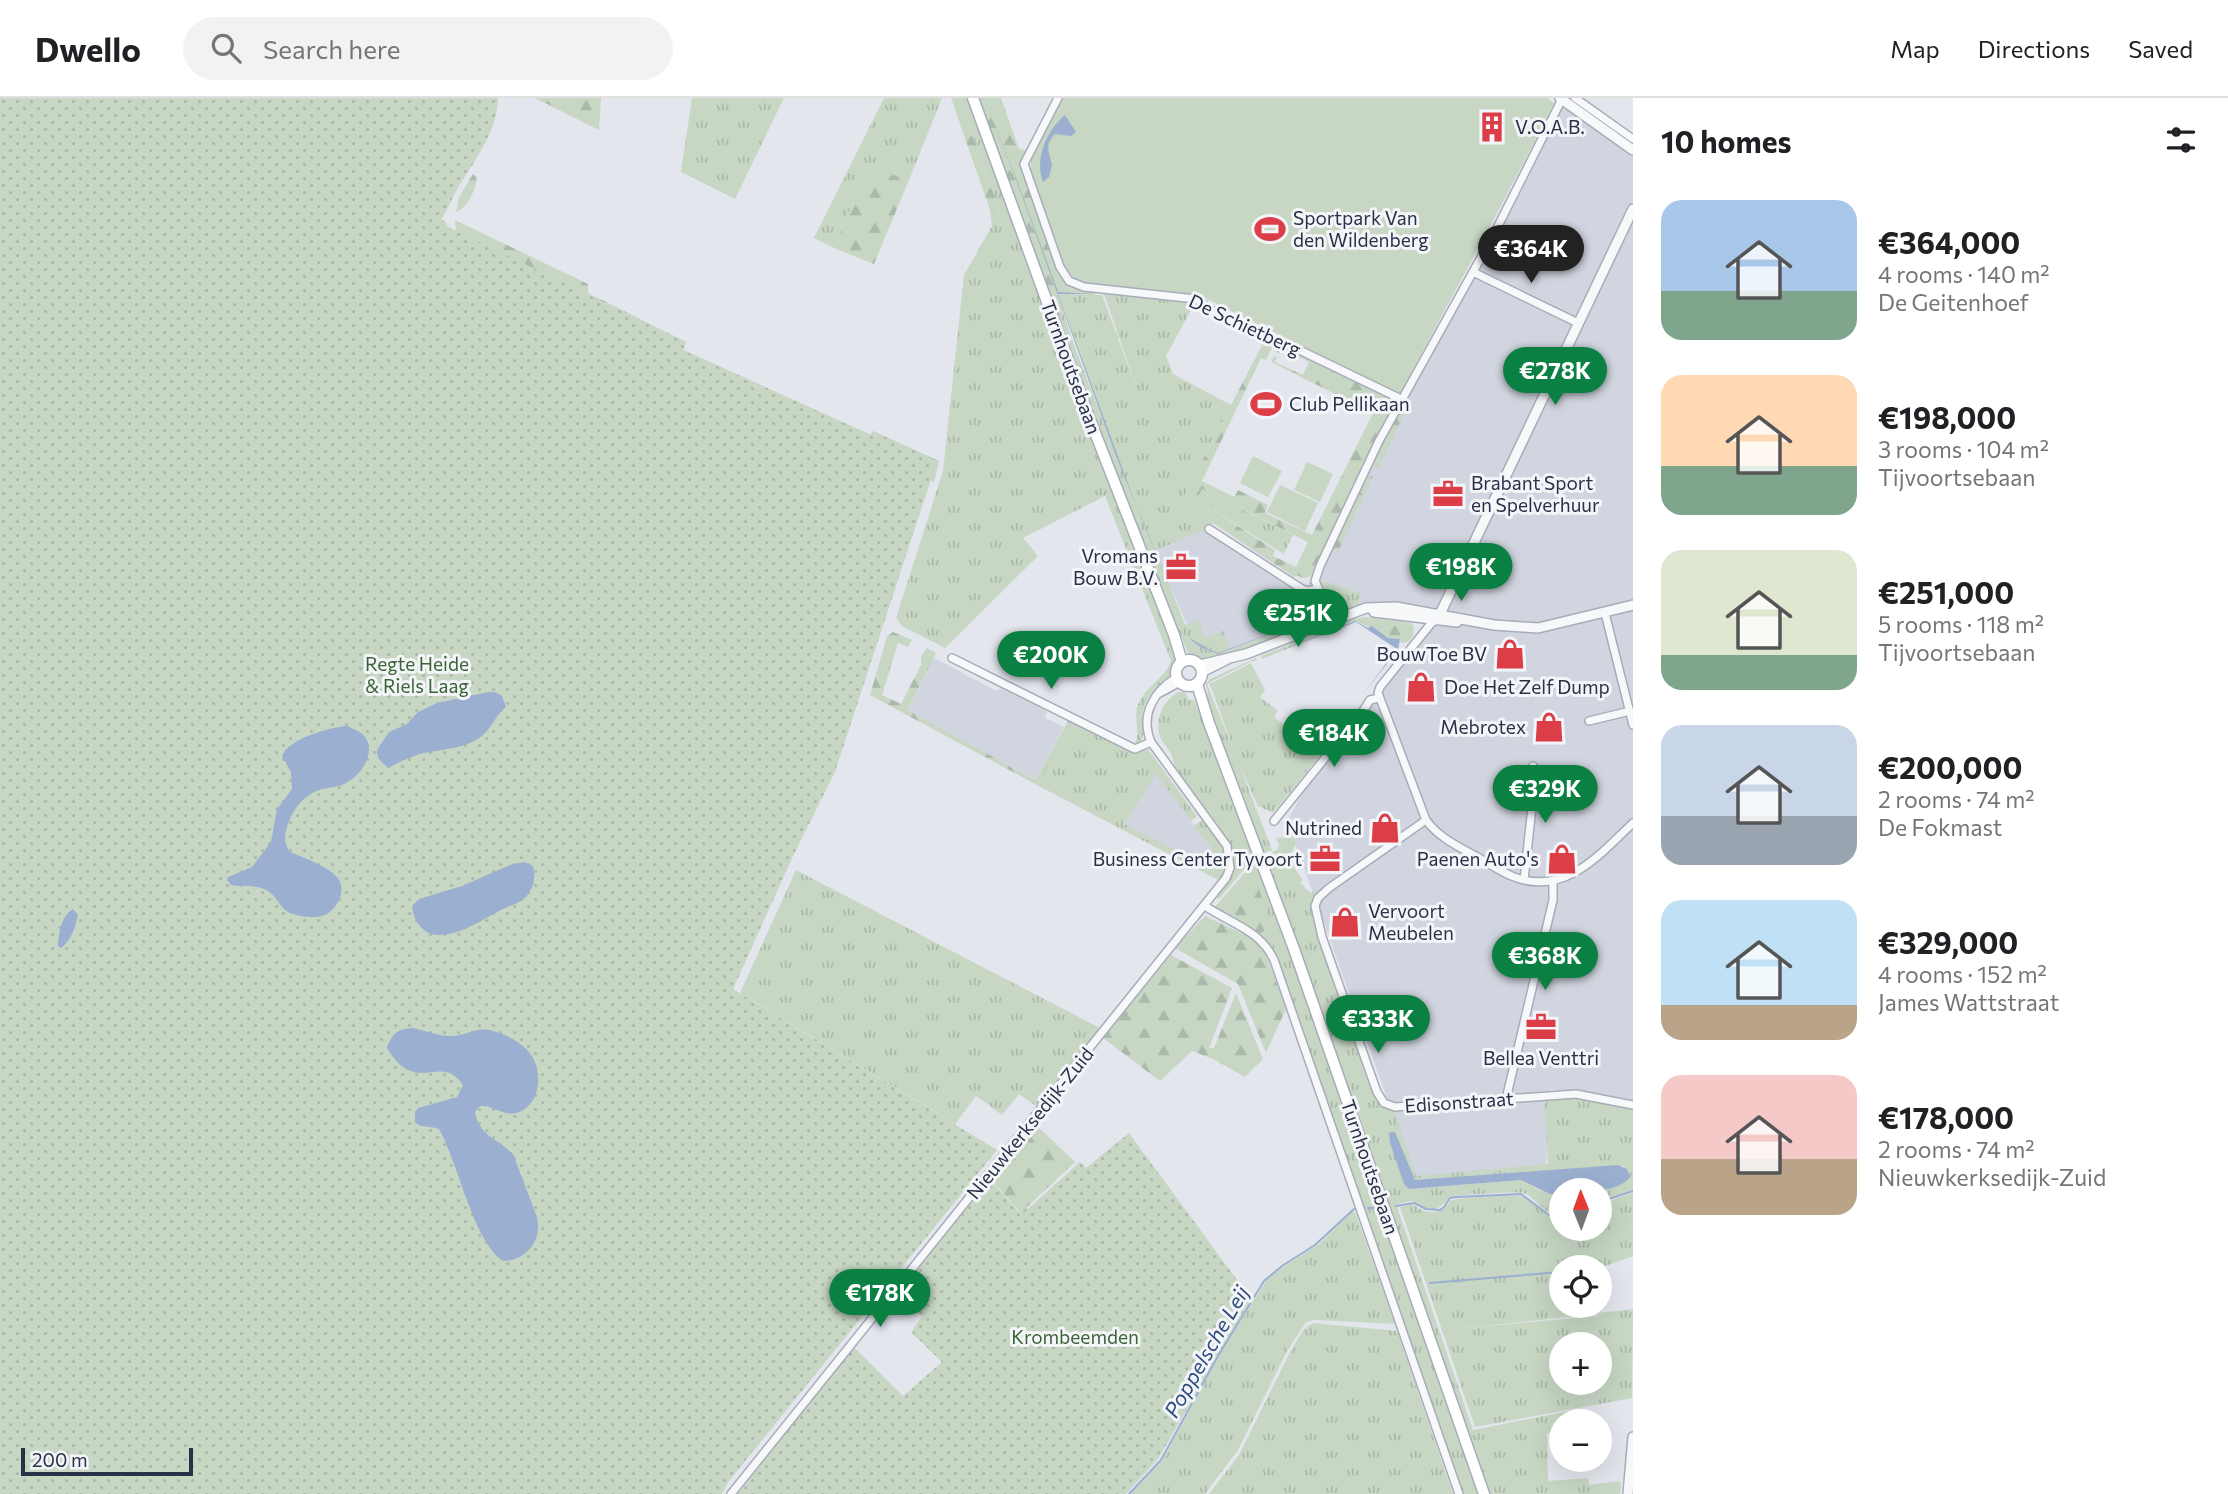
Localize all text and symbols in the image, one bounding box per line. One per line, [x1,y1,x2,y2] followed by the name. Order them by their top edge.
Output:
[183,17,673,80] search box
[35,28,141,69] text: Dwello
[207,29,245,67] icon: search
[263,33,401,64] text: Search here
[1890,34,1940,63] text: Map
[1978,34,2090,63] text: Directions
[2128,34,2193,63] text: Saved
[1475,110,1509,144] building icon: V.O.A.B.
[1515,115,1585,138] place label: V.O.A.B.
[2162,121,2200,159] icon: filters
[1661,122,1791,159] text: 10 homes
[1293,206,1429,251] place label: Sportpark Van den Wildenberg
[1253,212,1287,246] sports icon: Sportpark Van den Wildenberg
[1878,223,2020,260] text: €364,000
[1482,226,1580,285] pin: €364K
[1717,228,1801,312] icon: home
[1494,234,1568,262] text: €364K
[1878,260,2050,288] text: 4 rooms · 140 m²
[1878,288,2029,316] text: De Geitenhoef
[1186,289,1305,360] street label: De Schietberg
[1037,297,1106,437] street label: Turnhoutsebaan
[1506,348,1604,407] pin: €278K
[1519,356,1591,384] text: €278K
[1249,387,1283,421] sports icon: Club Pellikaan
[1289,392,1410,415] place label: Club Pellikaan
[1878,398,2016,435] text: €198,000
[1717,403,1801,487] icon: home
[1878,435,2049,463] text: 3 rooms · 104 m²
[1878,463,2035,491] text: Tijvoortsebaan
[1471,471,1600,516] place label: Brabant Sport en Spelverhuur
[1431,477,1465,511] office icon: Brabant Sport en Spelverhuur
[1073,544,1158,589] place label: Vromans Bouw B.V.
[1412,544,1510,603] pin: €198K
[1164,550,1198,584] office icon: Vromans Bouw B.V.
[1425,552,1497,580] text: €198K
[1878,573,2014,610] text: €251,000
[1717,578,1801,662] icon: home
[1249,589,1347,649] pin: €251K
[1263,598,1333,626] text: €251K
[1878,610,2044,638] text: 5 rooms · 118 m²
[1002,632,1100,691] pin: €200K
[1493,637,1527,671] shop icon: BouwToe BV
[1878,638,2035,666] text: Tijvoortsebaan
[1013,640,1089,668] text: €200K
[1377,642,1487,665] place label: BouwToe BV
[365,652,469,697] park label: Regte Heide & Riels Laag
[1404,670,1438,704] shop icon: Doe Het Zelf Dump
[1444,675,1610,698] place label: Doe Het Zelf Dump
[1285,710,1383,769] pin: €184K
[1532,710,1566,744] shop icon: Mebrotex
[1440,715,1526,738] place label: Mebrotex
[1298,718,1370,746] text: €184K
[1878,748,2022,785] text: €200,000
[1717,753,1801,837] icon: home
[1496,766,1594,825] pin: €329K
[1509,774,1581,802] text: €329K
[1878,785,2034,813] text: 2 rooms · 74 m²
[1368,811,1402,845] shop icon: Nutrined
[1878,813,2002,841] text: De Fokmast
[1285,816,1362,839] place label: Nutrined
[1308,842,1342,876] office icon: Business Center Tyvoort
[1545,842,1579,876] shop icon: Paenen Auto's
[1093,847,1302,870] place label: Business Center Tyvoort
[1417,847,1539,870] place label: Paenen Auto's
[1368,899,1454,944] place label: Vervoort Meubelen
[1328,905,1362,939] shop icon: Vervoort Meubelen
[1878,923,2018,960] text: €329,000
[1717,928,1801,1012] icon: home
[1496,932,1594,992] pin: €368K
[1508,941,1582,969] text: €368K
[1878,960,2047,988] text: 4 rooms · 152 m²
[1878,988,2059,1016] text: James Wattstraat
[1329,996,1427,1055] pin: €333K
[1342,1004,1414,1032] text: €333K
[1524,1010,1558,1044] office icon: Bellea Venttri
[961,1042,1098,1203] street label: Nieuwkerksedijk-Zuid
[1483,1046,1599,1069] place label: Bellea Venttri
[1404,1086,1515,1117] street label: Edisonstraat
[1337,1096,1404,1237] street label: Turnhoutsebaan
[1878,1098,2014,1135] text: €178,000
[1717,1103,1801,1187] icon: home
[1878,1135,2034,1163] text: 2 rooms · 74 m²
[1878,1163,2106,1191] text: Nieuwkerksedijk-Zuid
[1549,1178,1612,1241] north arrow
[1549,1178,1612,1472] map controls
[1549,1255,1612,1318] button: locate
[831,1270,929,1329] pin: €178K
[845,1278,915,1306] text: €178K
[1158,1281,1254,1421] water label: Poppelsche Leij
[1011,1325,1139,1348] park label: Krombeemden
[1549,1332,1612,1395] button: +
[1549,1409,1612,1472] button: −
[21,1445,192,1477] scale bar
[32,1448,88,1471] text: 200 m

